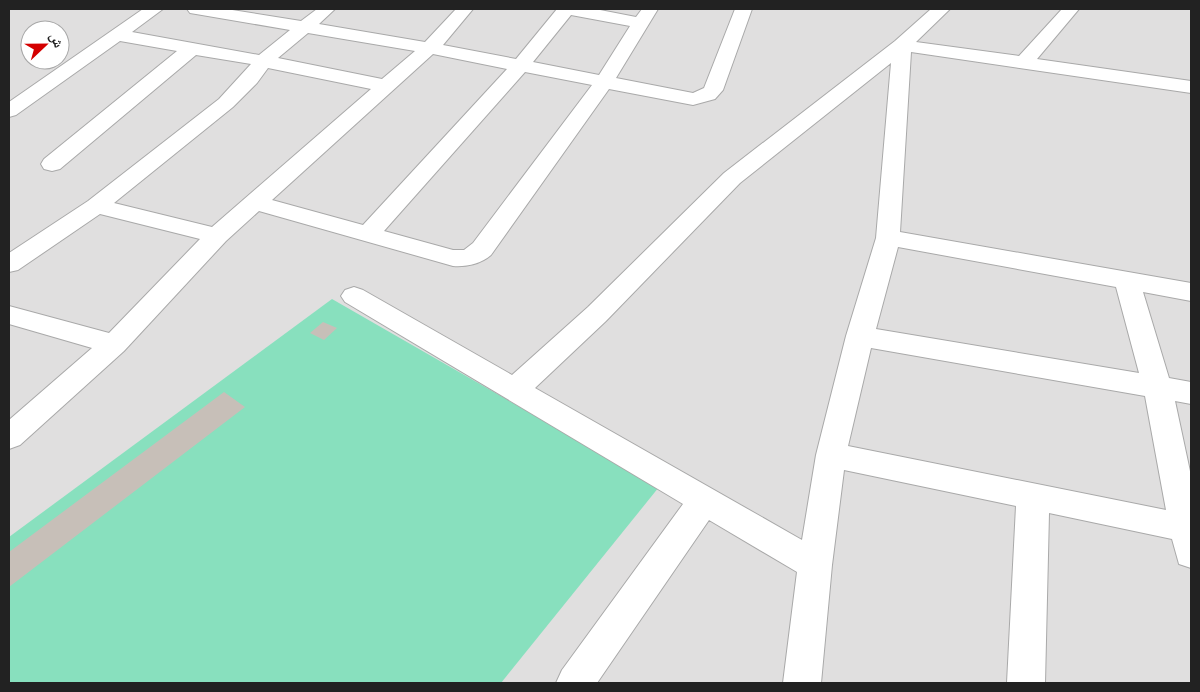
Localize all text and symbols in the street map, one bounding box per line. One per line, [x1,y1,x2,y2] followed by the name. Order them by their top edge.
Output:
[20,20,70,70] north arrow
[46,30,68,51] text: ش

